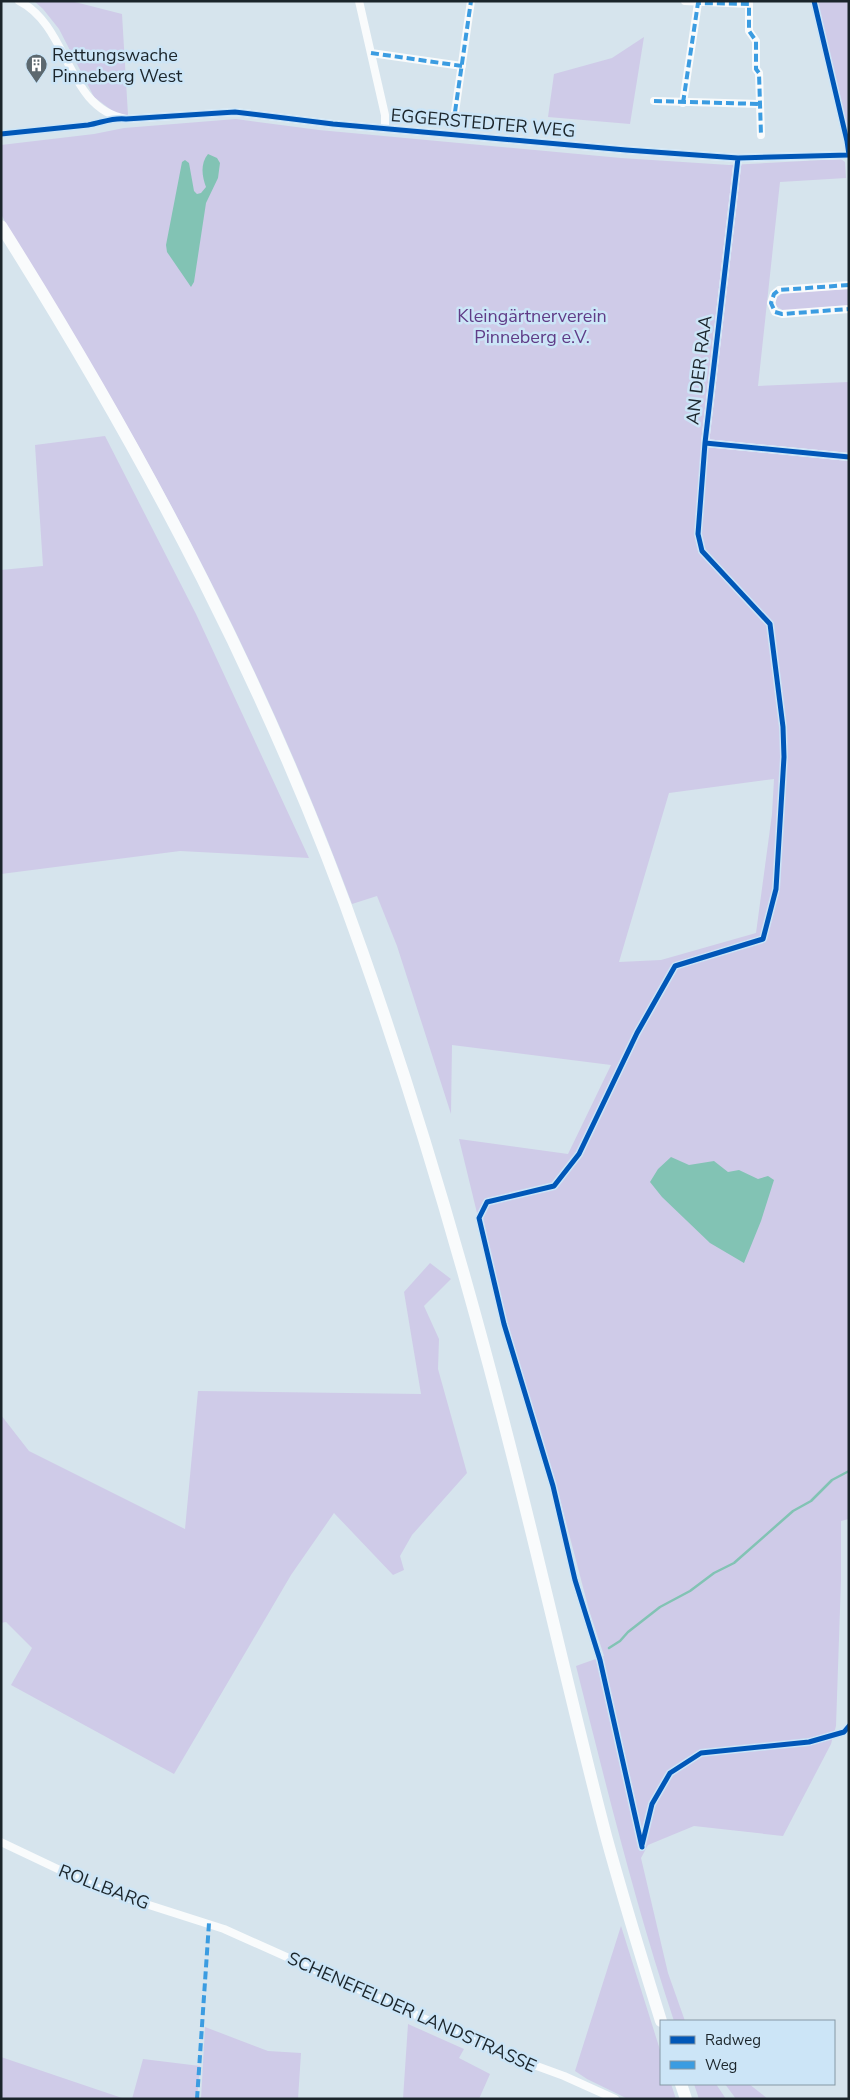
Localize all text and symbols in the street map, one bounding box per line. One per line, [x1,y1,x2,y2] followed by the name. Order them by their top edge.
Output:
[52,43,183,88] place label: Rettungswache Pinneberg West
[24,53,48,84] building icon: Rettungswache Pinneberg West
[390,103,576,143] street label: EGGERSTEDTER WEG
[457,304,607,349] park label: Kleingärtnerverein Pinneberg e.V.
[680,314,718,426] street label: AN DER RAA
[55,1859,153,1915] street label: ROLLBARG
[284,1946,540,2078] street label: SCHENEFELDER LANDSTRASSE
[660,2020,835,2085] legend
[705,2030,761,2050] text: Radweg
[705,2055,737,2075] text: Weg

